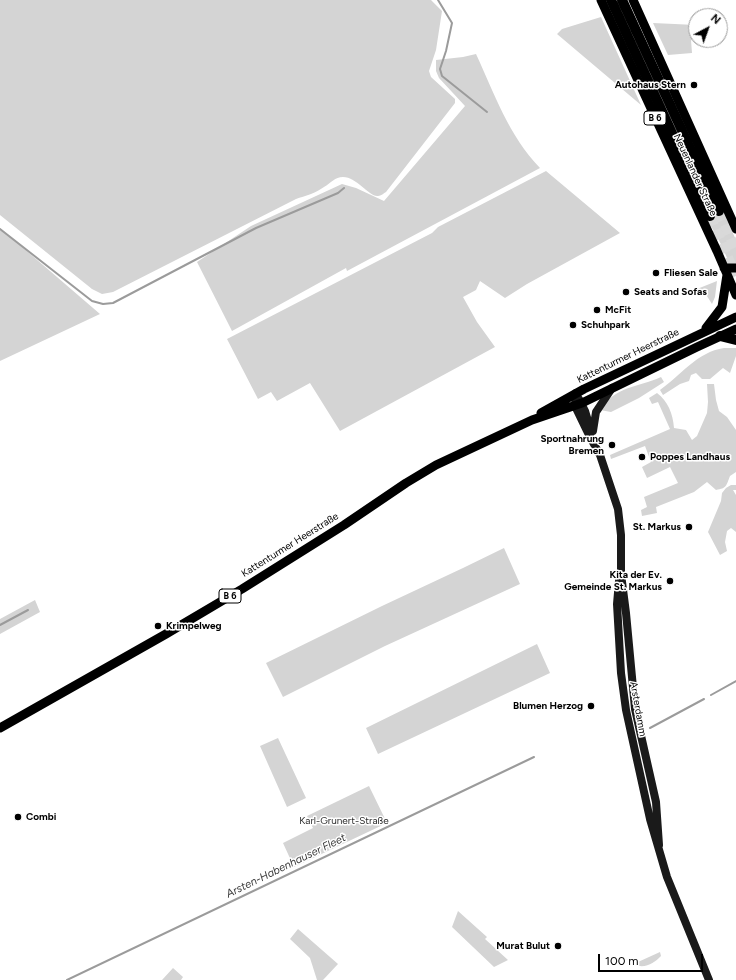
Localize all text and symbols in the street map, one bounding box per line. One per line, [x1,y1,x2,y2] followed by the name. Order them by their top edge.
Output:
[688,8,728,48] north arrow
[708,12,723,27] text: N
[615,79,686,91] place label: Autohaus Stern
[689,80,699,90] marker: Autohaus Stern
[644,111,666,125] road number: B 6
[671,132,719,218] street label: Neuenlander Straße
[664,267,718,279] place label: Fliesen Sale
[651,268,661,278] marker: Fliesen Sale
[634,286,707,298] place label: Seats and Sofas
[621,287,631,297] marker: Seats and Sofas
[605,304,631,316] place label: McFit
[592,305,602,315] marker: McFit
[581,319,630,331] place label: Schuhpark
[568,320,578,330] marker: Schuhpark
[575,326,681,386] street label: Kattenturmer Heerstraße
[540,433,604,456] place label: Sportnahrung Bremen
[607,440,617,450] marker: Sportnahrung Bremen
[650,451,730,463] place label: Poppes Landhaus
[637,452,647,462] marker: Poppes Landhaus
[239,510,341,580] street label: Kattenturmer Heerstraße
[633,521,681,533] place label: St. Markus
[684,522,694,532] marker: St. Markus
[564,569,662,592] place label: Kita der Ev. Gemeinde St. Markus
[665,576,675,586] marker: Kita der Ev. Gemeinde St. Markus
[219,589,241,603] road number: B 6
[166,620,221,632] place label: Krimpelweg
[153,621,163,631] marker: Krimpelweg
[627,681,649,737] street label: Arsterdamm
[513,700,583,712] place label: Blumen Herzog
[586,701,596,711] marker: Blumen Herzog
[26,811,56,823] place label: Combi
[13,812,23,822] marker: Combi
[299,815,389,827] park label: Karl-Grunert-Straße
[224,831,348,901] water label: Arsten-Habenhauser Fleet
[496,940,550,952] place label: Murat Bulut
[553,941,563,951] marker: Murat Bulut
[600,946,705,972] scale bar
[605,954,639,968] text: 100 m

